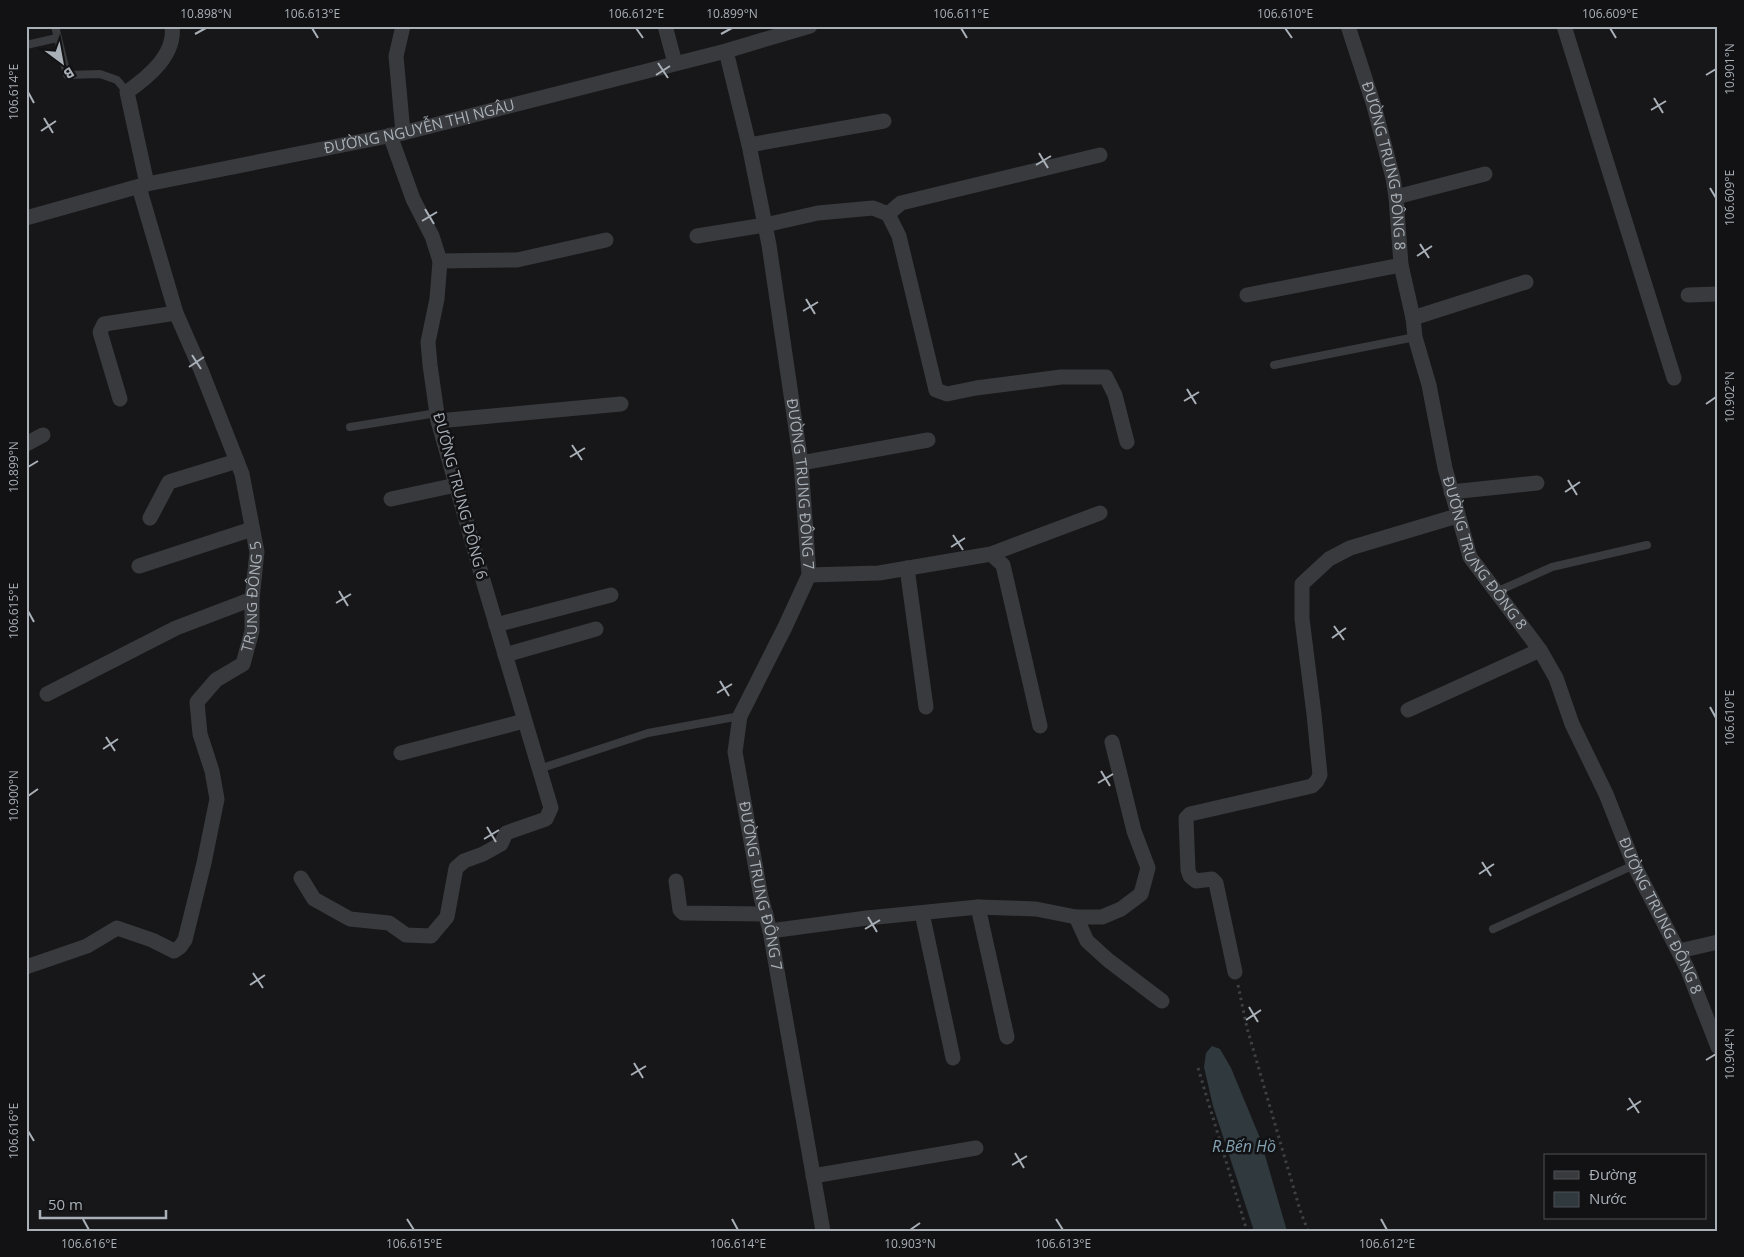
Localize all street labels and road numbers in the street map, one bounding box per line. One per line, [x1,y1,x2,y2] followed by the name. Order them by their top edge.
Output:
[1358,79,1411,251] street label: ĐƯỜNG TRUNG ĐÔNG 8
[322,94,517,158] street label: ĐƯỜNG NGUYỄN THỊ NGÂU
[783,397,820,570] street label: ĐƯỜNG TRUNG ĐÔNG 7
[429,410,493,581] street label: ĐƯỜNG TRUNG ĐÔNG 6
[1439,474,1532,633] street label: ĐƯỜNG TRUNG ĐÔNG 8
[236,540,266,654] street label: TRUNG ĐÔNG 5
[735,799,788,972] street label: ĐƯỜNG TRUNG ĐÔNG 7
[1615,834,1707,997] street label: ĐƯỜNG TRUNG ĐÔNG 8

